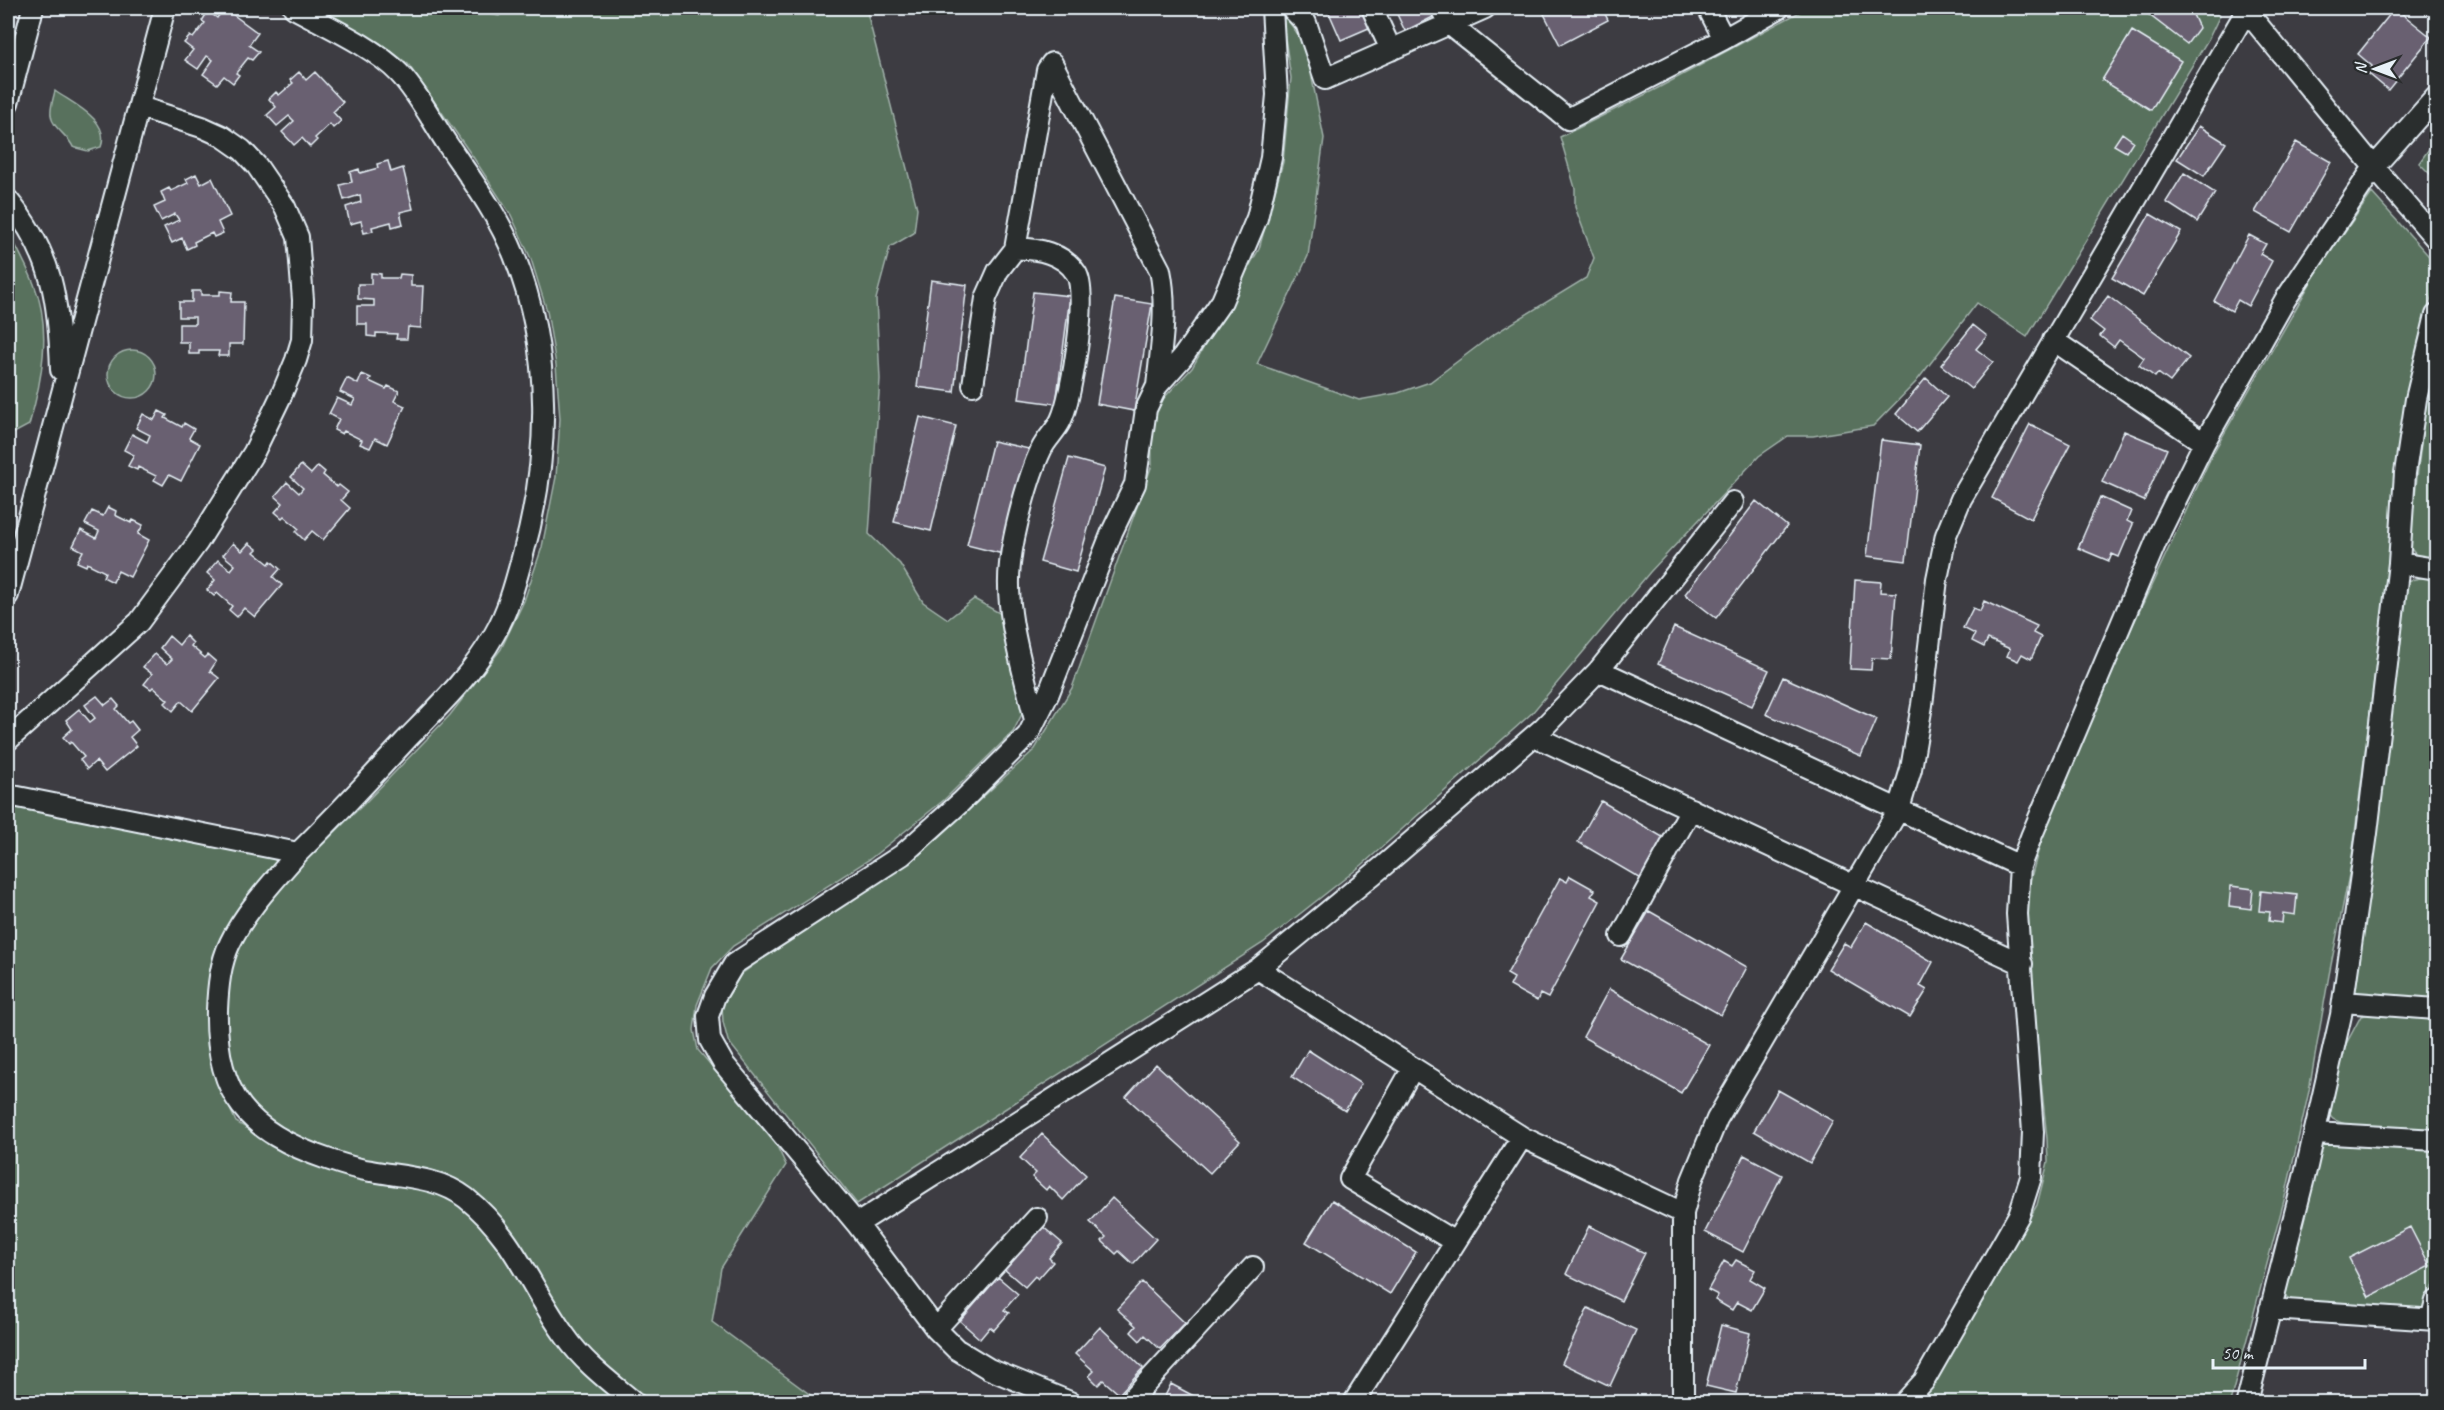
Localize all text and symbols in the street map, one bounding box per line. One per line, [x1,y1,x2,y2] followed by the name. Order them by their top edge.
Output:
[2345,39,2405,99] north arrow
[2351,61,2371,74] text: N
[2213,1332,2364,1370] scale bar
[2222,1342,2255,1364] text: 50 m

